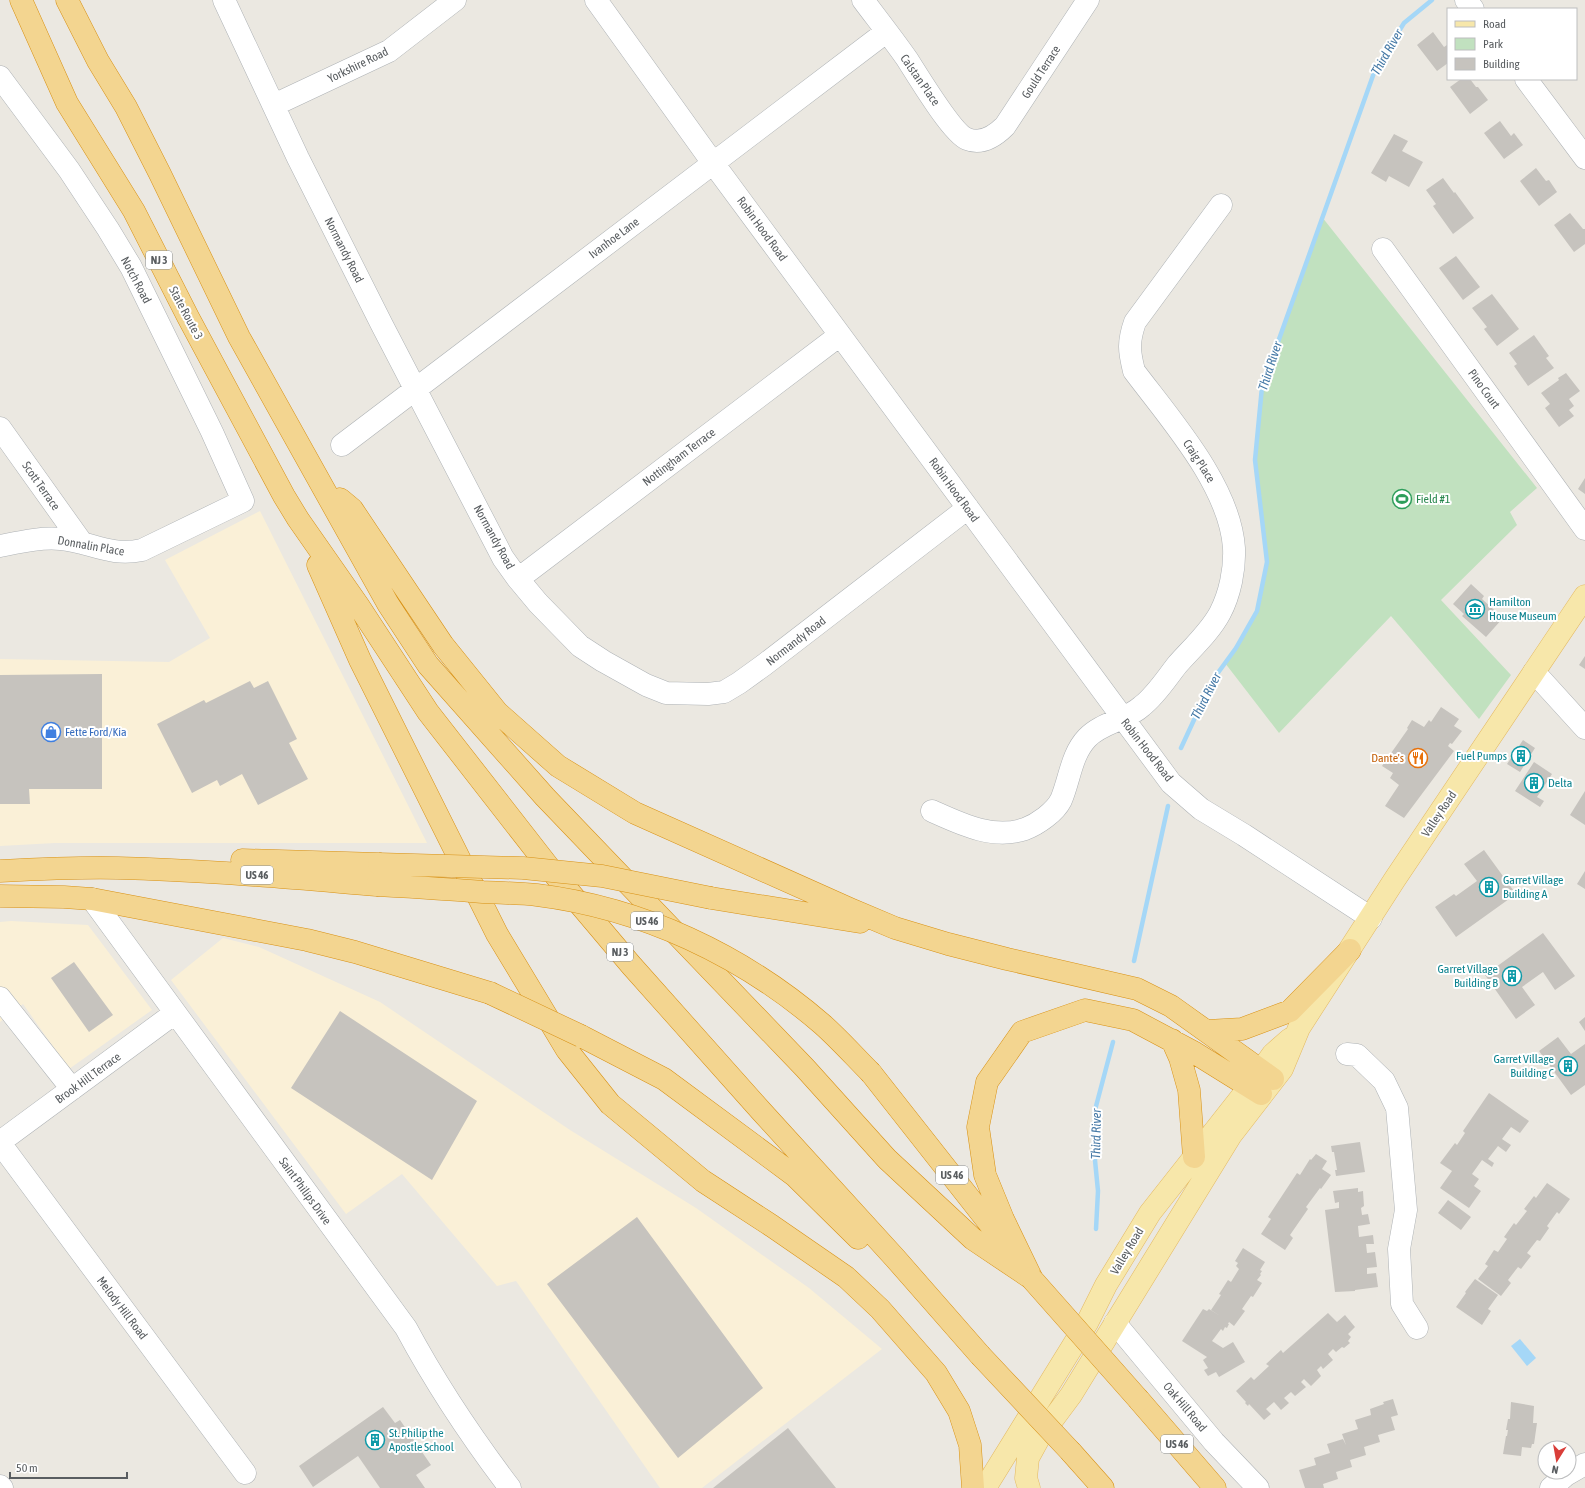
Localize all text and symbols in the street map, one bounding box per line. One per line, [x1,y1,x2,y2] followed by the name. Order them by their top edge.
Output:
[1447,8,1577,80] legend
[1483,17,1506,31] text: Road
[1368,25,1407,78] water label: Third River
[1483,37,1504,51] text: Park
[1019,43,1063,101] street label: Gould Terrace
[326,44,390,86] street label: Yorkshire Road
[897,52,943,108] street label: Calstan Place
[1483,57,1521,71] text: Building
[734,194,790,264] street label: Robin Hood Road
[322,215,366,285] street label: Normandy Road
[586,215,642,261] street label: Ivanhoe Lane
[146,251,172,269] road number: NJ 3
[118,254,154,306] street label: Notch Road
[166,284,206,342] street label: State Route 3
[1255,339,1285,392] water label: Third River
[1465,367,1503,412] street label: Pino Court
[640,425,718,489] street label: Nottingham Terrace
[1180,437,1218,485] street label: Craig Place
[926,455,982,525] street label: Robin Hood Road
[19,459,63,513] street label: Scott Terrace
[1391,488,1413,510] sports icon: Field #1
[1416,492,1451,506] place label: Field #1
[471,502,517,572] street label: Normandy Road
[57,533,125,559] street label: Donnalin Place
[1489,595,1557,623] place label: Hamilton House Museum
[1464,598,1486,620] museum icon: Hamilton House Museum
[764,613,828,669] street label: Normandy Road
[1188,669,1225,722] water label: Third River
[1118,716,1176,784] street label: Robin Hood Road
[40,721,62,743] shop icon: Fette Ford/Kia
[65,725,127,739] place label: Fette Ford/Kia
[1510,745,1532,767] building icon: Fuel Pumps
[1407,747,1429,769] restaurant icon: Dante's
[1456,749,1507,763] place label: Fuel Pumps
[1371,751,1404,765] place label: Dante's
[1523,772,1545,794] building icon: Delta
[1548,776,1572,790] place label: Delta
[1419,788,1459,840] street label: Valley Road
[241,866,273,884] road number: US 46
[1503,873,1564,901] place label: Garret Village Building A
[1478,876,1500,898] building icon: Garret Village Building A
[631,912,663,930] road number: US 46
[607,943,633,961] road number: NJ 3
[1437,962,1498,990] place label: Garret Village Building B
[1501,965,1523,987] building icon: Garret Village Building B
[53,1050,123,1106] street label: Brook Hill Terrace
[1493,1052,1555,1080] place label: Garret Village Building C
[1557,1055,1579,1077] building icon: Garret Village Building C
[1088,1107,1104,1159] water label: Third River
[276,1155,334,1227] street label: Saint Philips Drive
[936,1166,968,1184] road number: US 46
[1108,1225,1146,1277] street label: Valley Road
[94,1274,150,1342] street label: Melody Hill Road
[1160,1379,1210,1435] street label: Oak Hill Road
[389,1426,455,1454] place label: St. Philip the Apostle School
[364,1429,386,1451] building icon: St. Philip the Apostle School
[1161,1435,1193,1453] road number: US 46
[1537,1440,1577,1480] north arrow
[10,1454,127,1480] scale bar
[16,1461,38,1475] text: 50 m
[1551,1463,1559,1476] text: N

